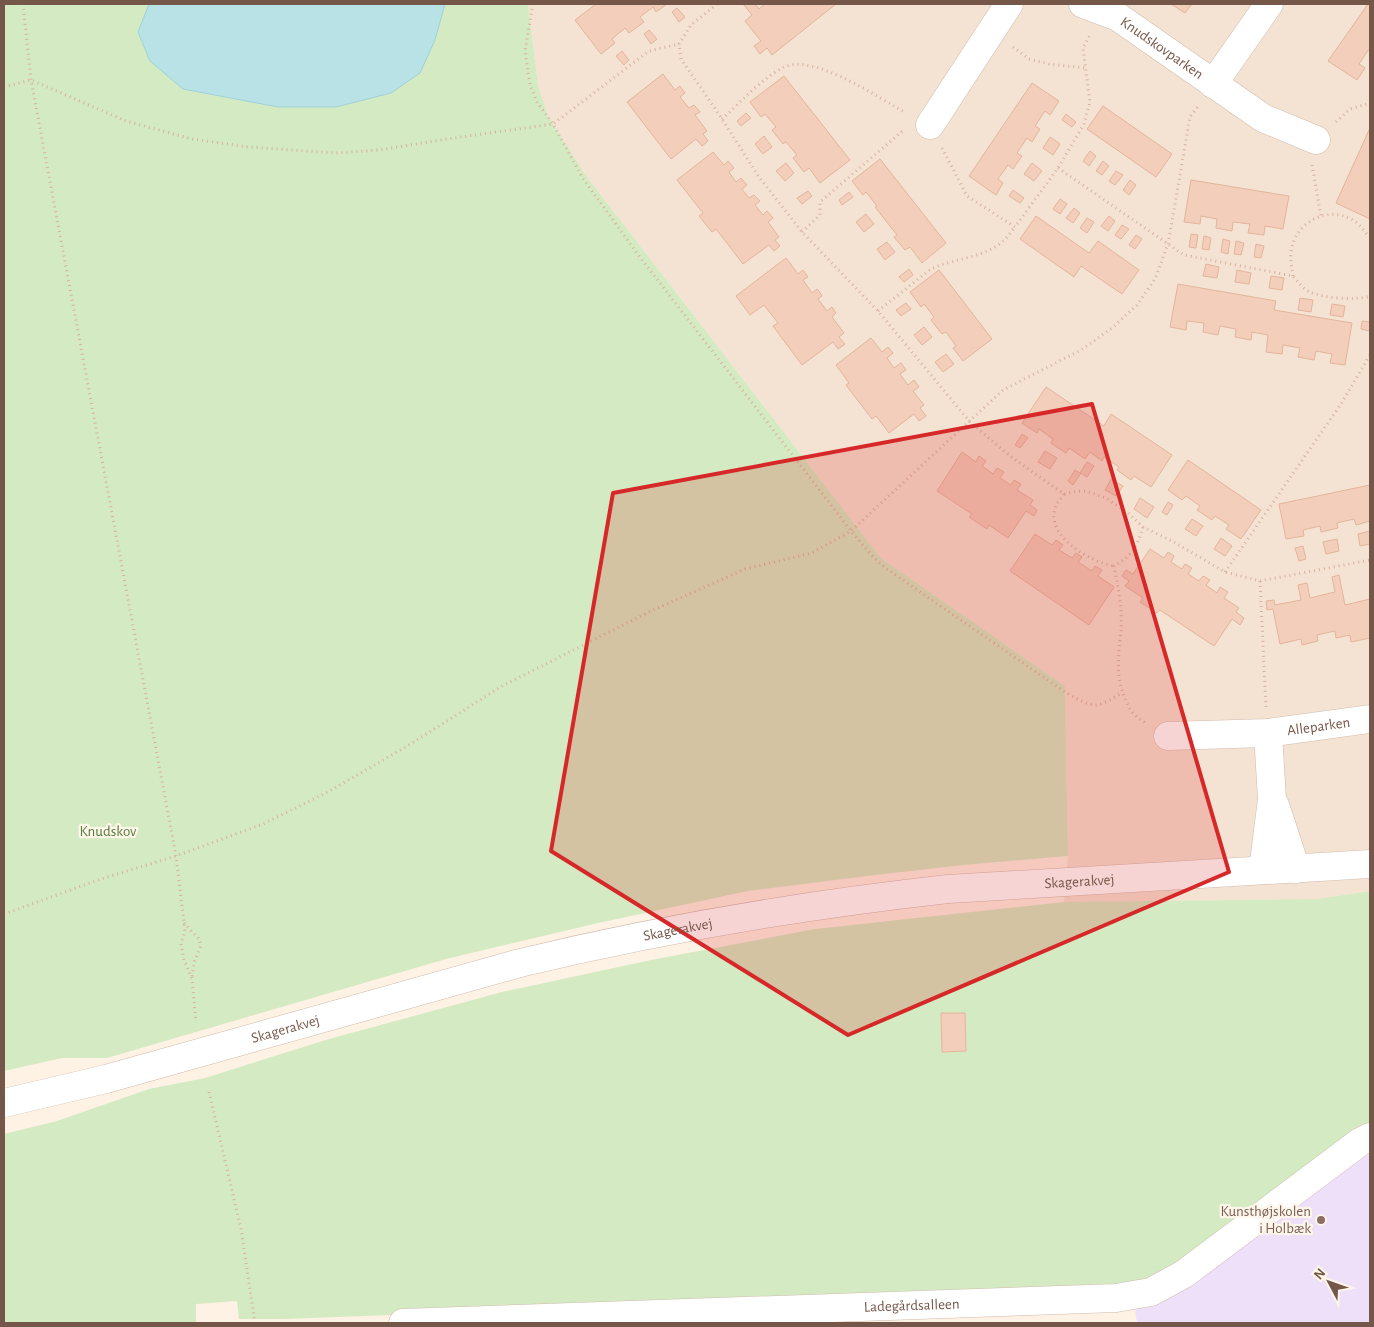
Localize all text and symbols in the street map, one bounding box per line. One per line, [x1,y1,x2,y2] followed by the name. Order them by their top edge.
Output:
[1118,14,1206,82] street label: Knudskovparken
[1286,714,1351,738] street label: Alleparken
[80,824,137,839] park label: Knudskov
[1044,872,1115,891] street label: Skagerakvej
[642,915,714,943] street label: Skagerakvej
[249,1012,321,1045] street label: Skagerakvej
[1220,1204,1311,1236] place label: Kunsthøjskolen i Holbæk
[1315,1214,1327,1226] marker: Kunsthøjskolen i Holbæk
[1304,1257,1354,1307] north arrow
[1311,1266,1328,1282] text: N
[864,1296,960,1314] street label: Ladegårdsalleen

